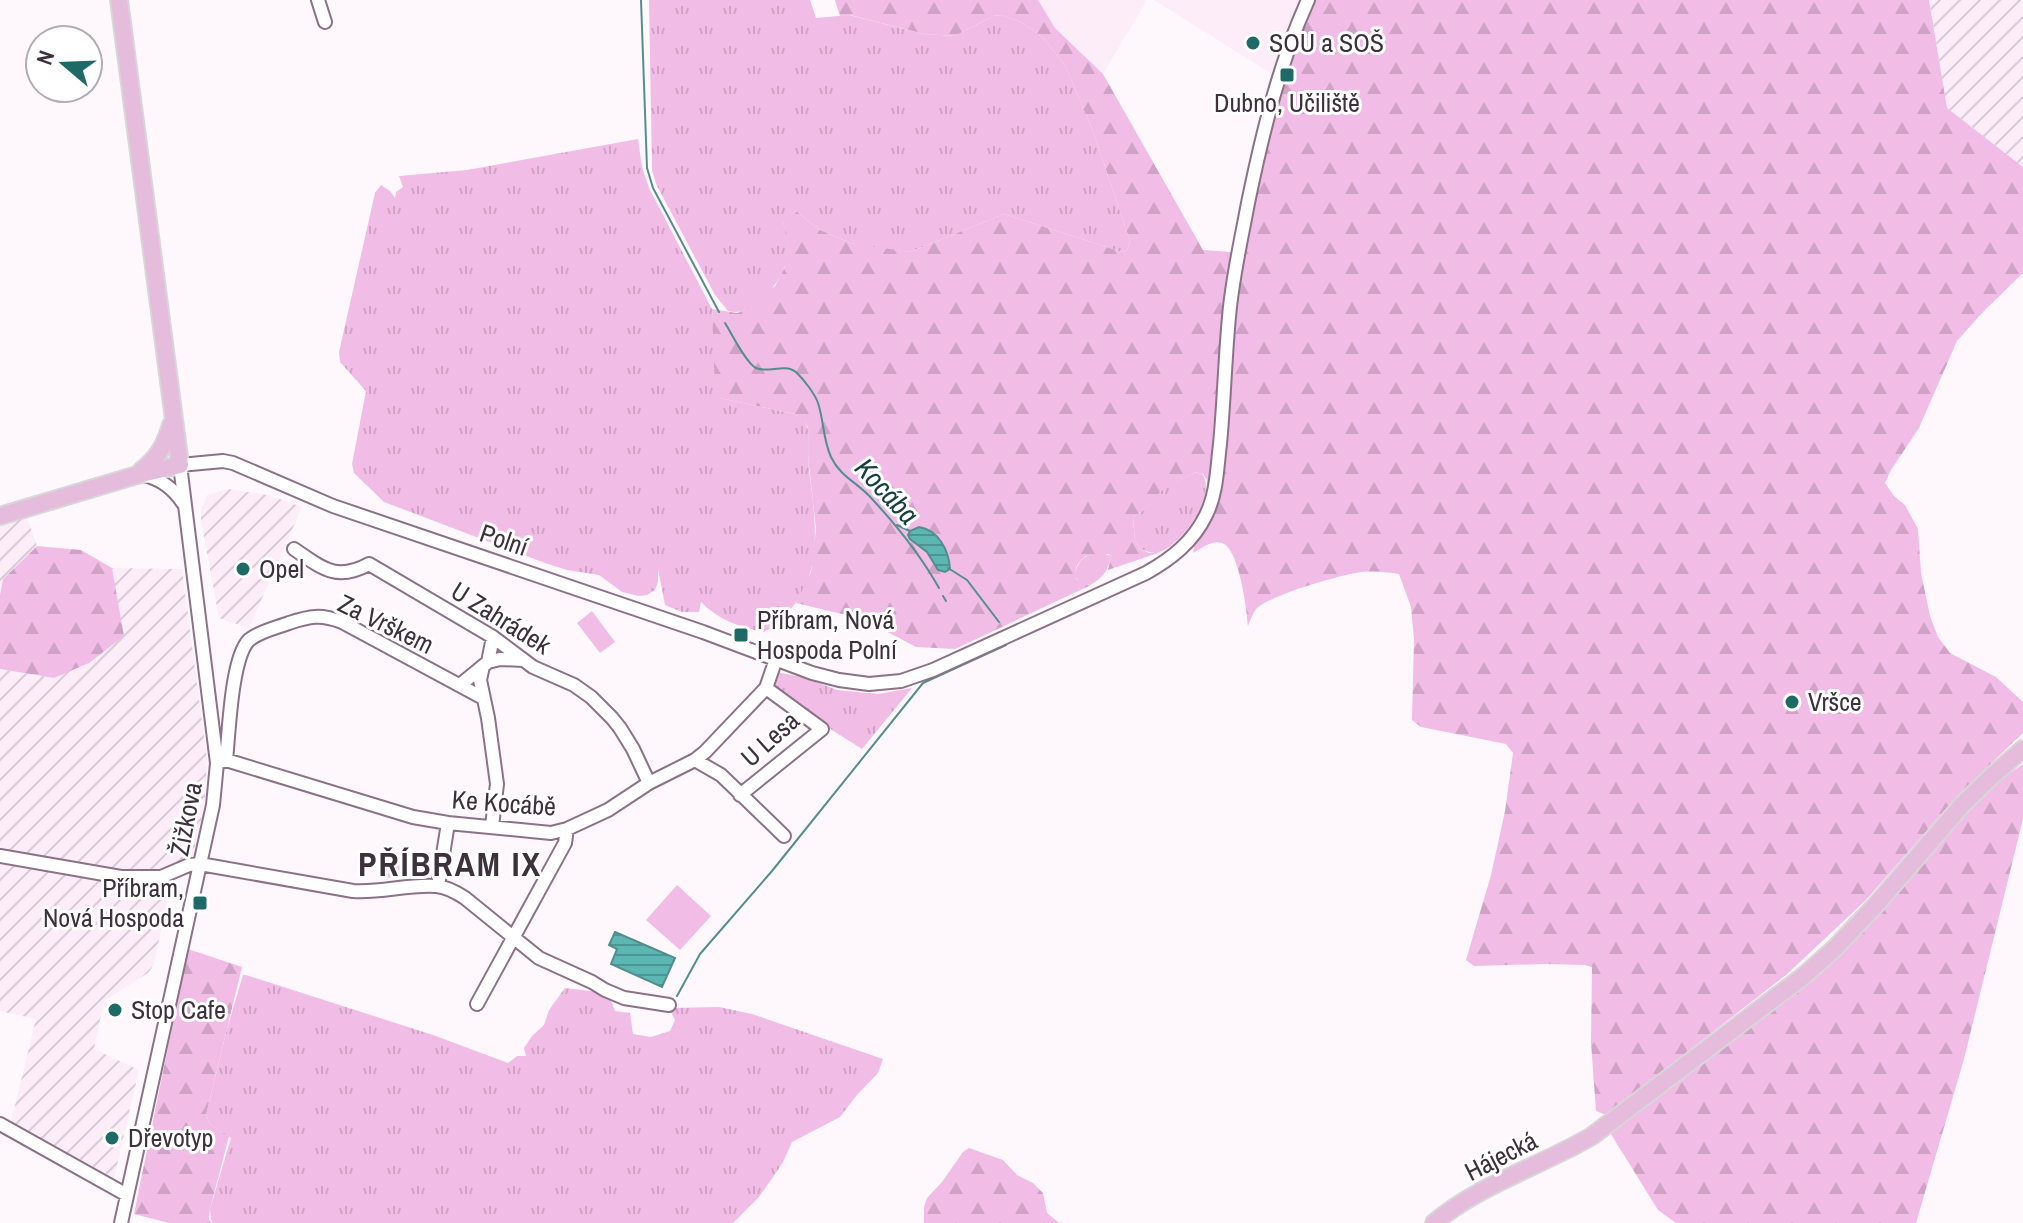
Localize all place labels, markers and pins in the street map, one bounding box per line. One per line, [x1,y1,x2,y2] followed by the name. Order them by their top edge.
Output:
[1269,25,1384,60] place label: SOU a SOŠ
[1244,34,1262,52] marker: SOU a SOŠ
[1278,66,1296,84] marker: Dubno, Učiliště
[1214,85,1360,120] place label: Dubno, Učiliště
[259,551,304,586] place label: Opel
[234,560,252,578] marker: Opel
[757,602,898,667] place label: Příbram, Nová Hospoda Polní
[732,626,750,644] marker: Příbram, Nová Hospoda Polní
[1808,684,1862,719] place label: Vršce
[1783,693,1801,711] marker: Vršce
[43,870,184,935] place label: Příbram, Nová Hospoda
[191,894,209,912] marker: Příbram, Nová Hospoda
[131,992,226,1027] place label: Stop Cafe
[106,1001,124,1019] marker: Stop Cafe
[128,1120,213,1155] place label: Dřevotyp
[103,1129,121,1147] marker: Dřevotyp

